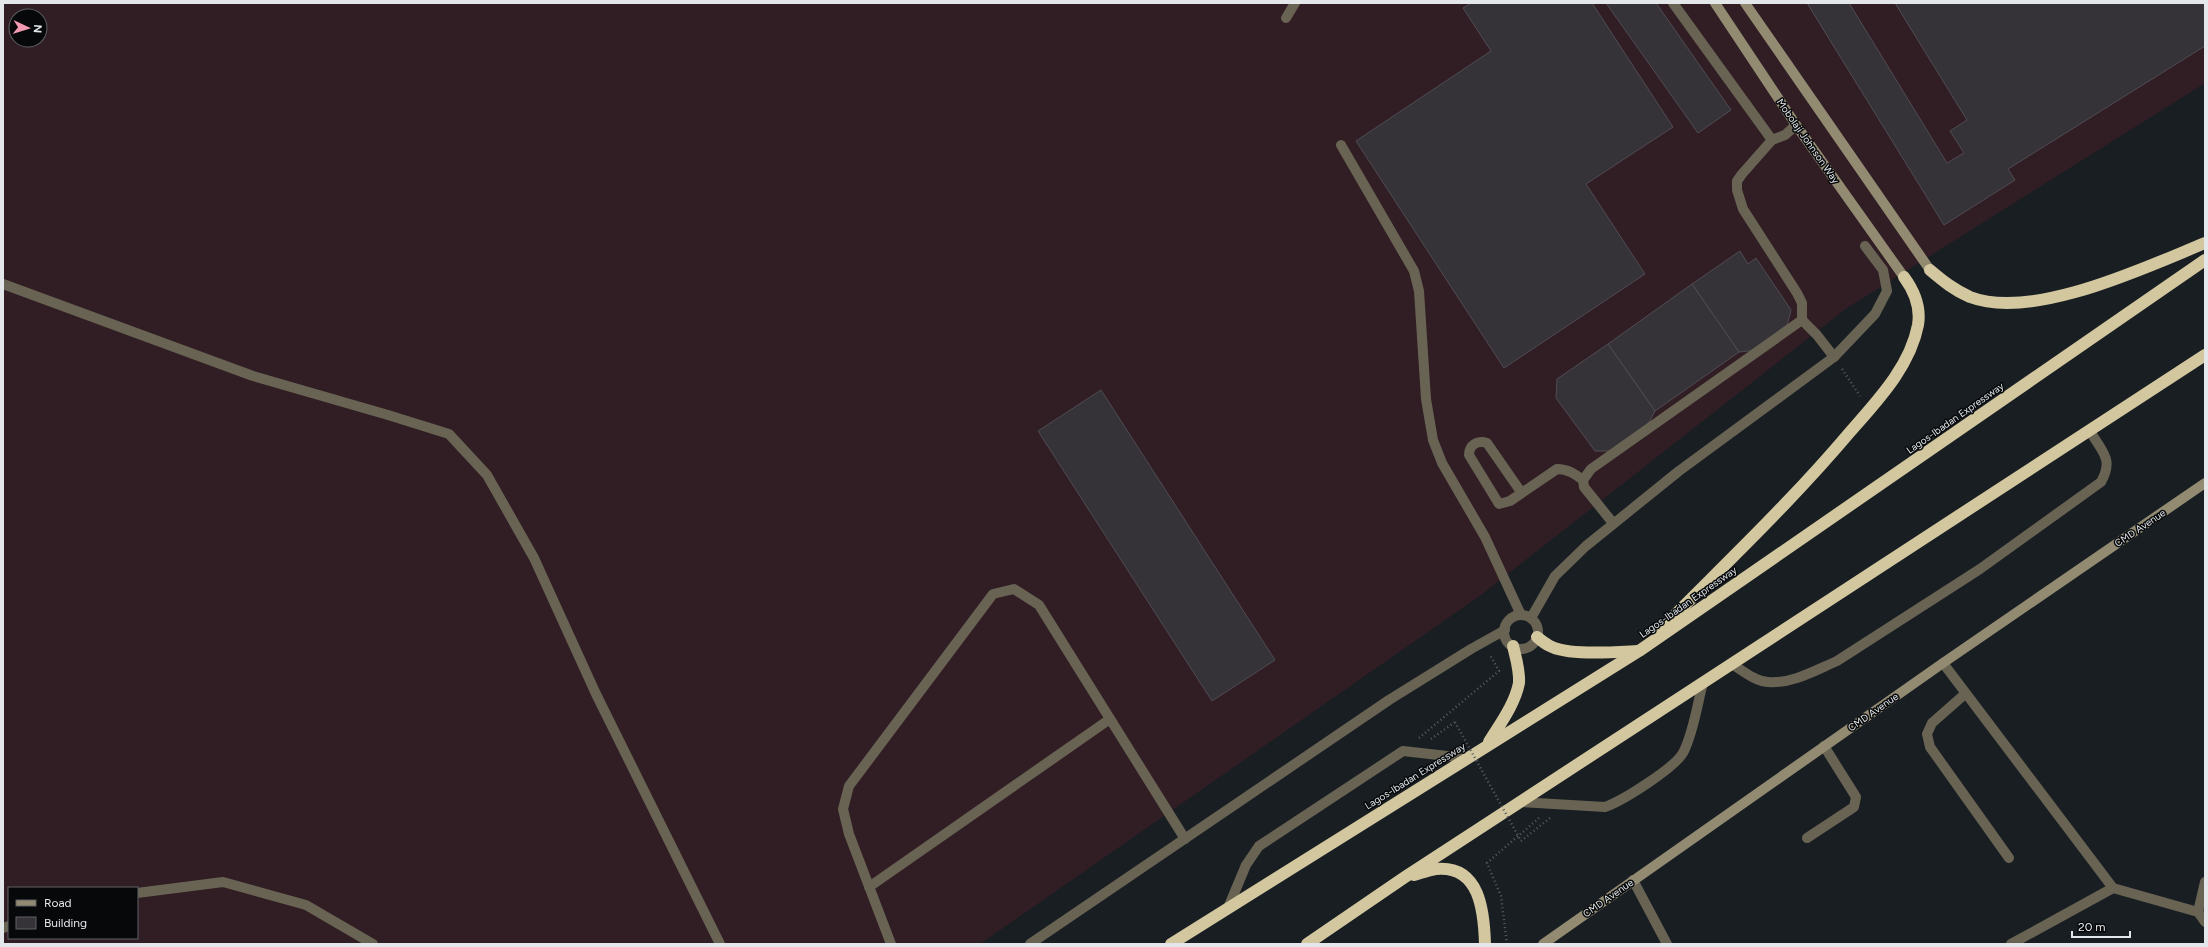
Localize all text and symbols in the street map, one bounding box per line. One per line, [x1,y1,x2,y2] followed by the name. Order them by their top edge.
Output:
[8,8,48,48] north arrow
[31,24,44,33] text: N
[1774,96,1843,187] street label: Mobolaji Johnson Way
[1904,379,2007,457] street label: Lagos-Ibadan Expressway
[2112,506,2168,550] street label: CMD Avenue
[1637,563,1740,641] street label: Lagos-Ibadan Expressway
[1845,689,1901,734] street label: CMD Avenue
[1362,739,1468,812] street label: Lagos-Ibadan Expressway
[1580,875,1636,920] street label: CMD Avenue
[8,887,138,939] legend
[44,896,72,910] text: Road
[2072,913,2130,939] scale bar
[44,916,87,930] text: Building
[2078,920,2106,934] text: 20 m

